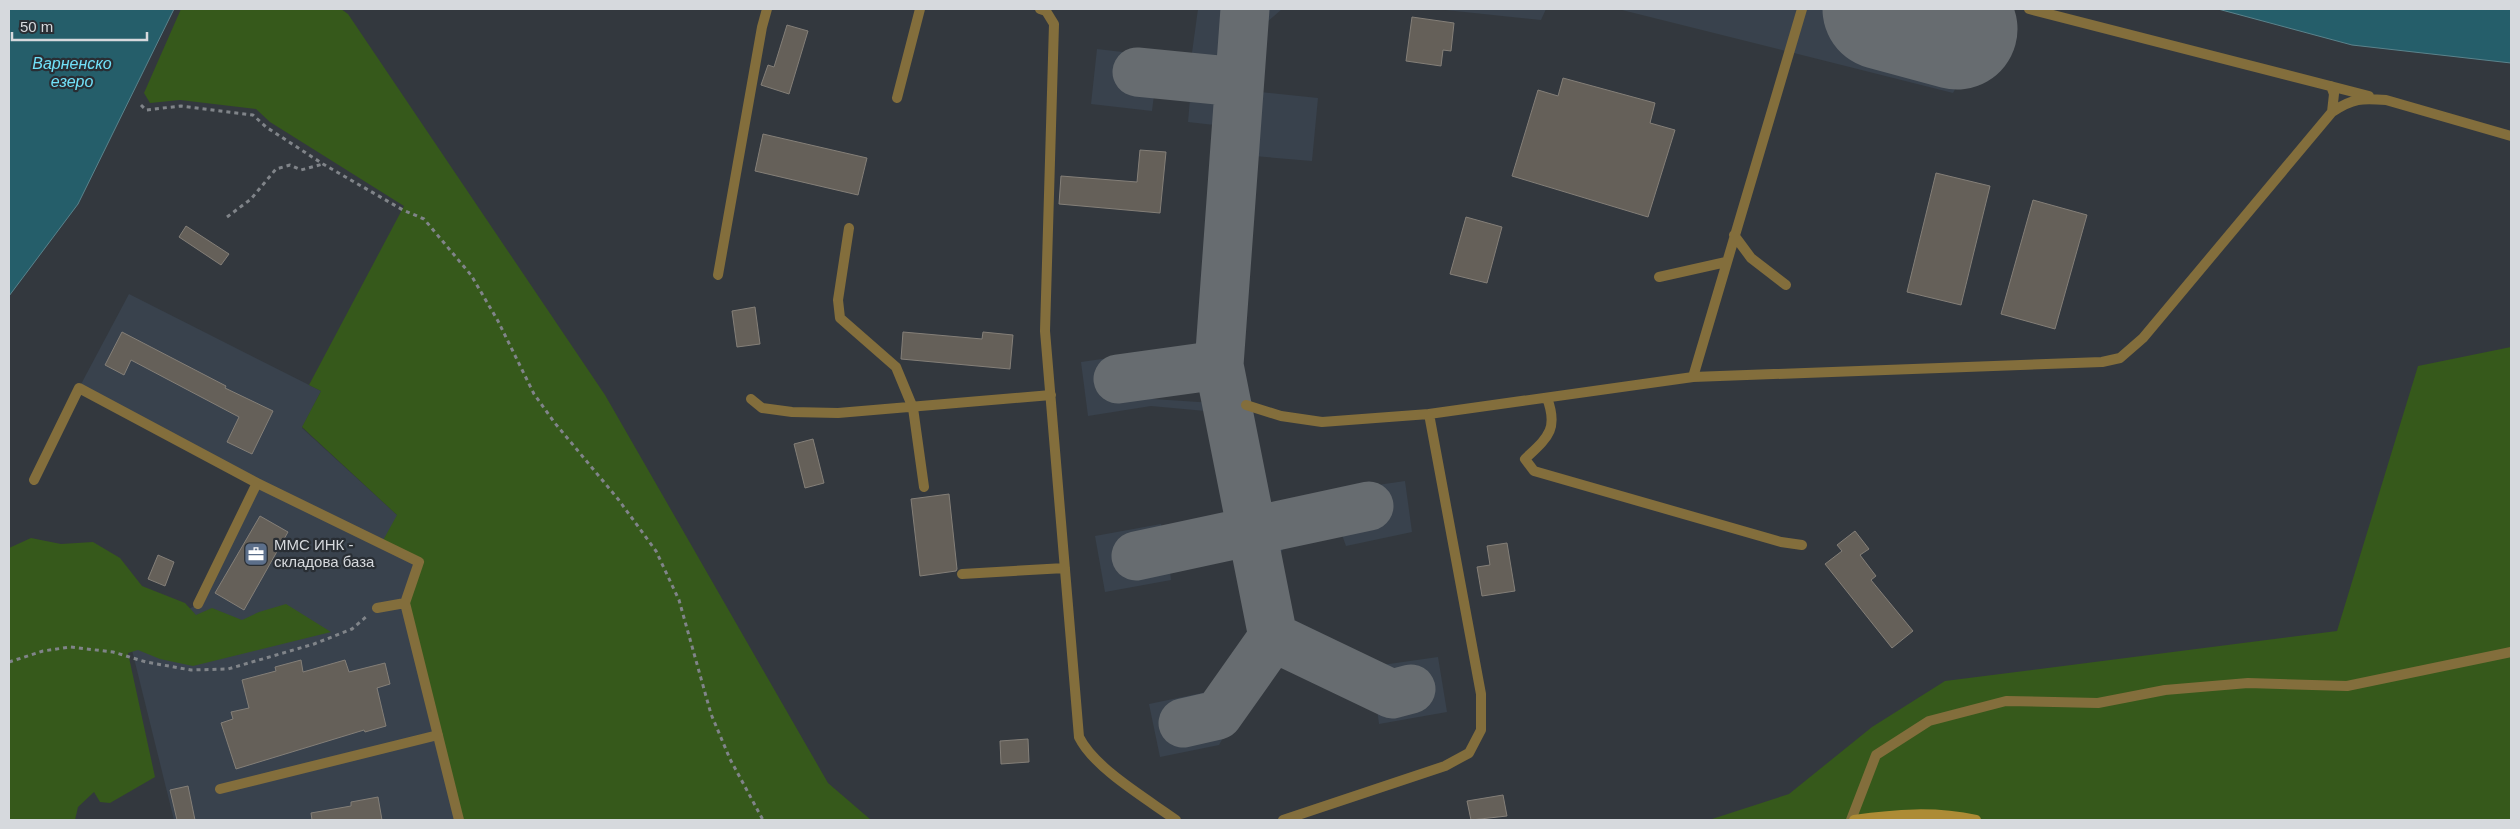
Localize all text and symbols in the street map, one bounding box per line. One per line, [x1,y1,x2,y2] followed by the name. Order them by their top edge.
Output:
[12,10,148,42] scale bar
[20,18,53,35] text: 50 m
[32,55,112,90] water label: Варненско езеро
[274,536,375,570] place label: ММС ИНК - складова база
[243,541,269,567] office icon: ММС ИНК - складова база

